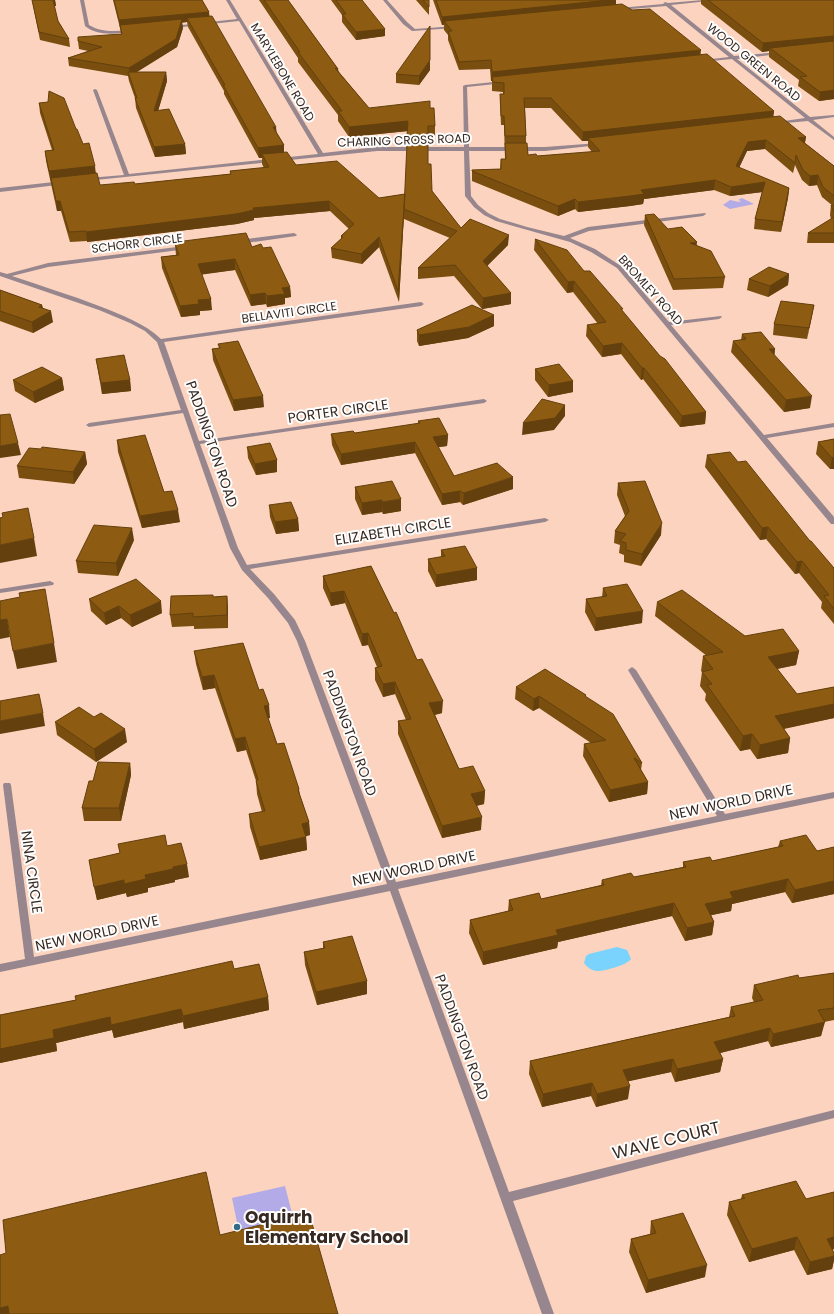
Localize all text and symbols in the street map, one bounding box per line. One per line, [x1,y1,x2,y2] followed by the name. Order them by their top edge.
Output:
[704,19,804,105] street label: WOOD GREEN ROAD
[247,20,319,124] street label: MARYLEBONE ROAD
[337,129,471,151] street label: CHARING CROSS ROAD
[90,229,184,257] street label: SCHORR CIRCLE
[615,251,687,329] street label: BROMLEY ROAD
[240,297,338,327] street label: BELLAVITI CIRCLE
[181,378,243,510] street label: PADDINGTON ROAD
[286,394,390,428] street label: PORTER CIRCLE
[334,512,452,550] street label: ELIZABETH CIRCLE
[318,667,382,799] street label: PADDINGTON ROAD
[667,779,795,825] street label: NEW WORLD DRIVE
[16,829,48,915] street label: NINA CIRCLE
[350,845,478,891] street label: NEW WORLD DRIVE
[33,910,161,956] street label: NEW WORLD DRIVE
[430,971,494,1103] street label: PADDINGTON ROAD
[610,1115,722,1165] street label: WAVE COURT
[245,1205,409,1249] place label: Oquirrh Elementary School
[232,1222,242,1232] marker: Oquirrh Elementary School

